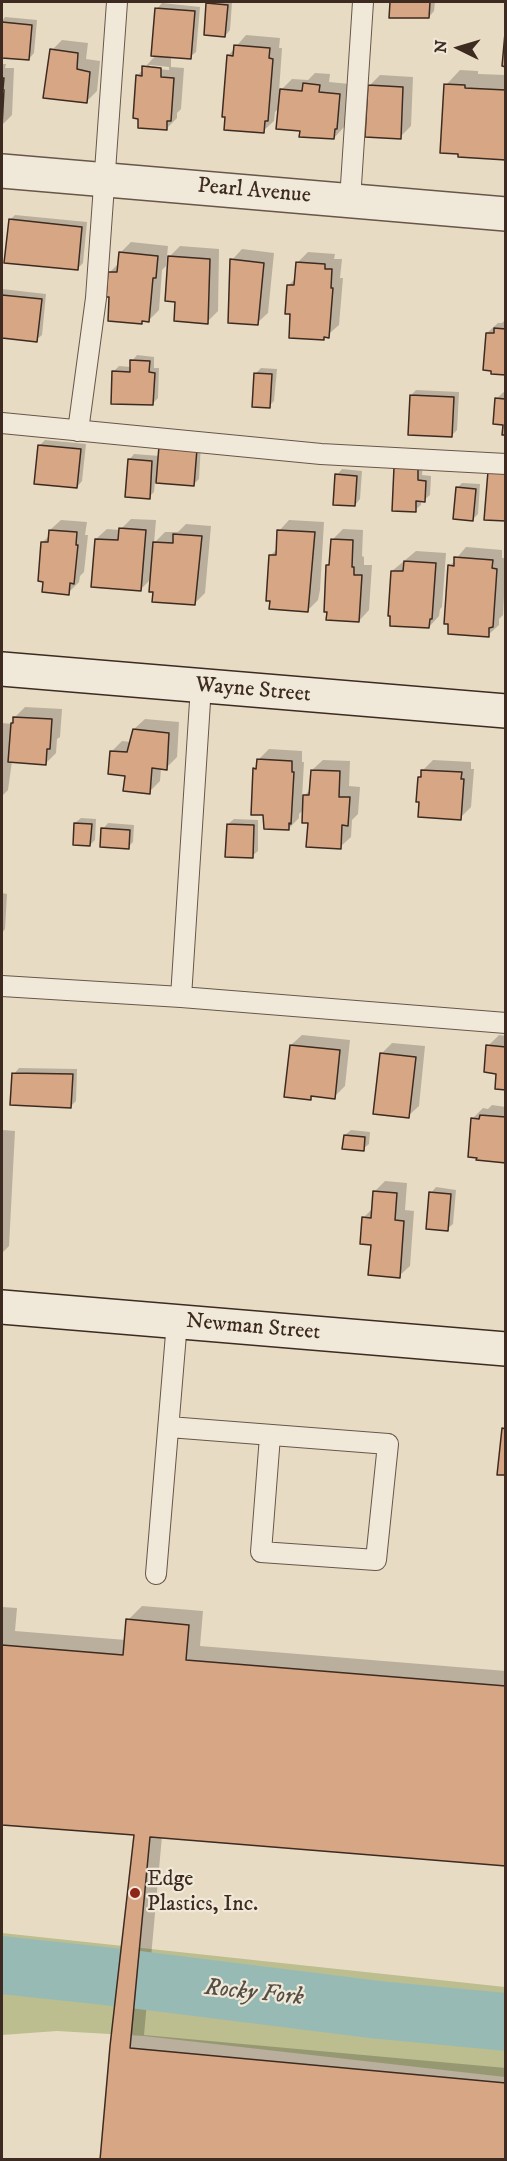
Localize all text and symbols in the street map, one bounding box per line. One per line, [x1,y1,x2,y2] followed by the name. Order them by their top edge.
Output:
[429,18,489,78] north arrow
[431,39,452,54] text: N
[196,174,312,210] street label: Pearl Avenue
[194,673,312,709] street label: Wayne Street
[185,1309,321,1347] street label: Newman Street
[147,1867,258,1918] place label: Edge Plastics, Inc.
[128,1886,142,1900] marker: Edge Plastics, Inc.
[203,1974,305,2014] water label: Rocky Fork

